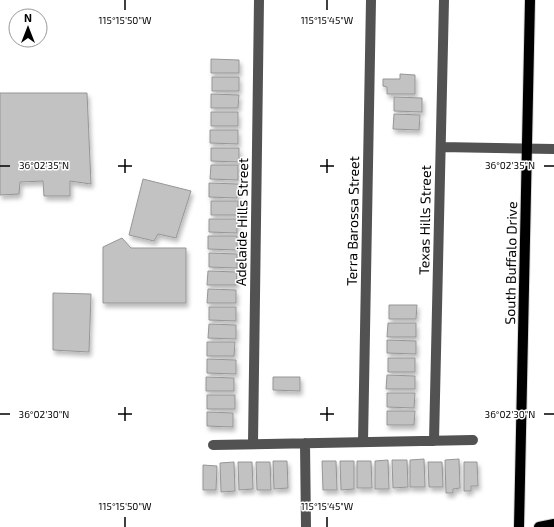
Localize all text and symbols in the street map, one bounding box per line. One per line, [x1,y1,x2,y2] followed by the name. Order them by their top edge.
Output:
[8,8,48,48] north arrow
[24,11,32,24] text: N
[99,14,152,26] text: 115°15'50"W
[301,14,354,26] text: 115°15'45"W
[343,156,362,286] street label: Terra Barossa Street
[232,158,251,286] street label: Adelaide Hills Street
[19,159,69,171] text: 36°02'35"N
[485,159,535,171] text: 36°02'35"N
[415,165,434,275] street label: Texas Hills Street
[501,201,520,325] street label: South Buffalo Drive
[19,408,69,420] text: 36°02'30"N
[485,408,535,420] text: 36°02'30"N
[99,500,152,512] text: 115°15'50"W
[301,500,354,512] text: 115°15'45"W

